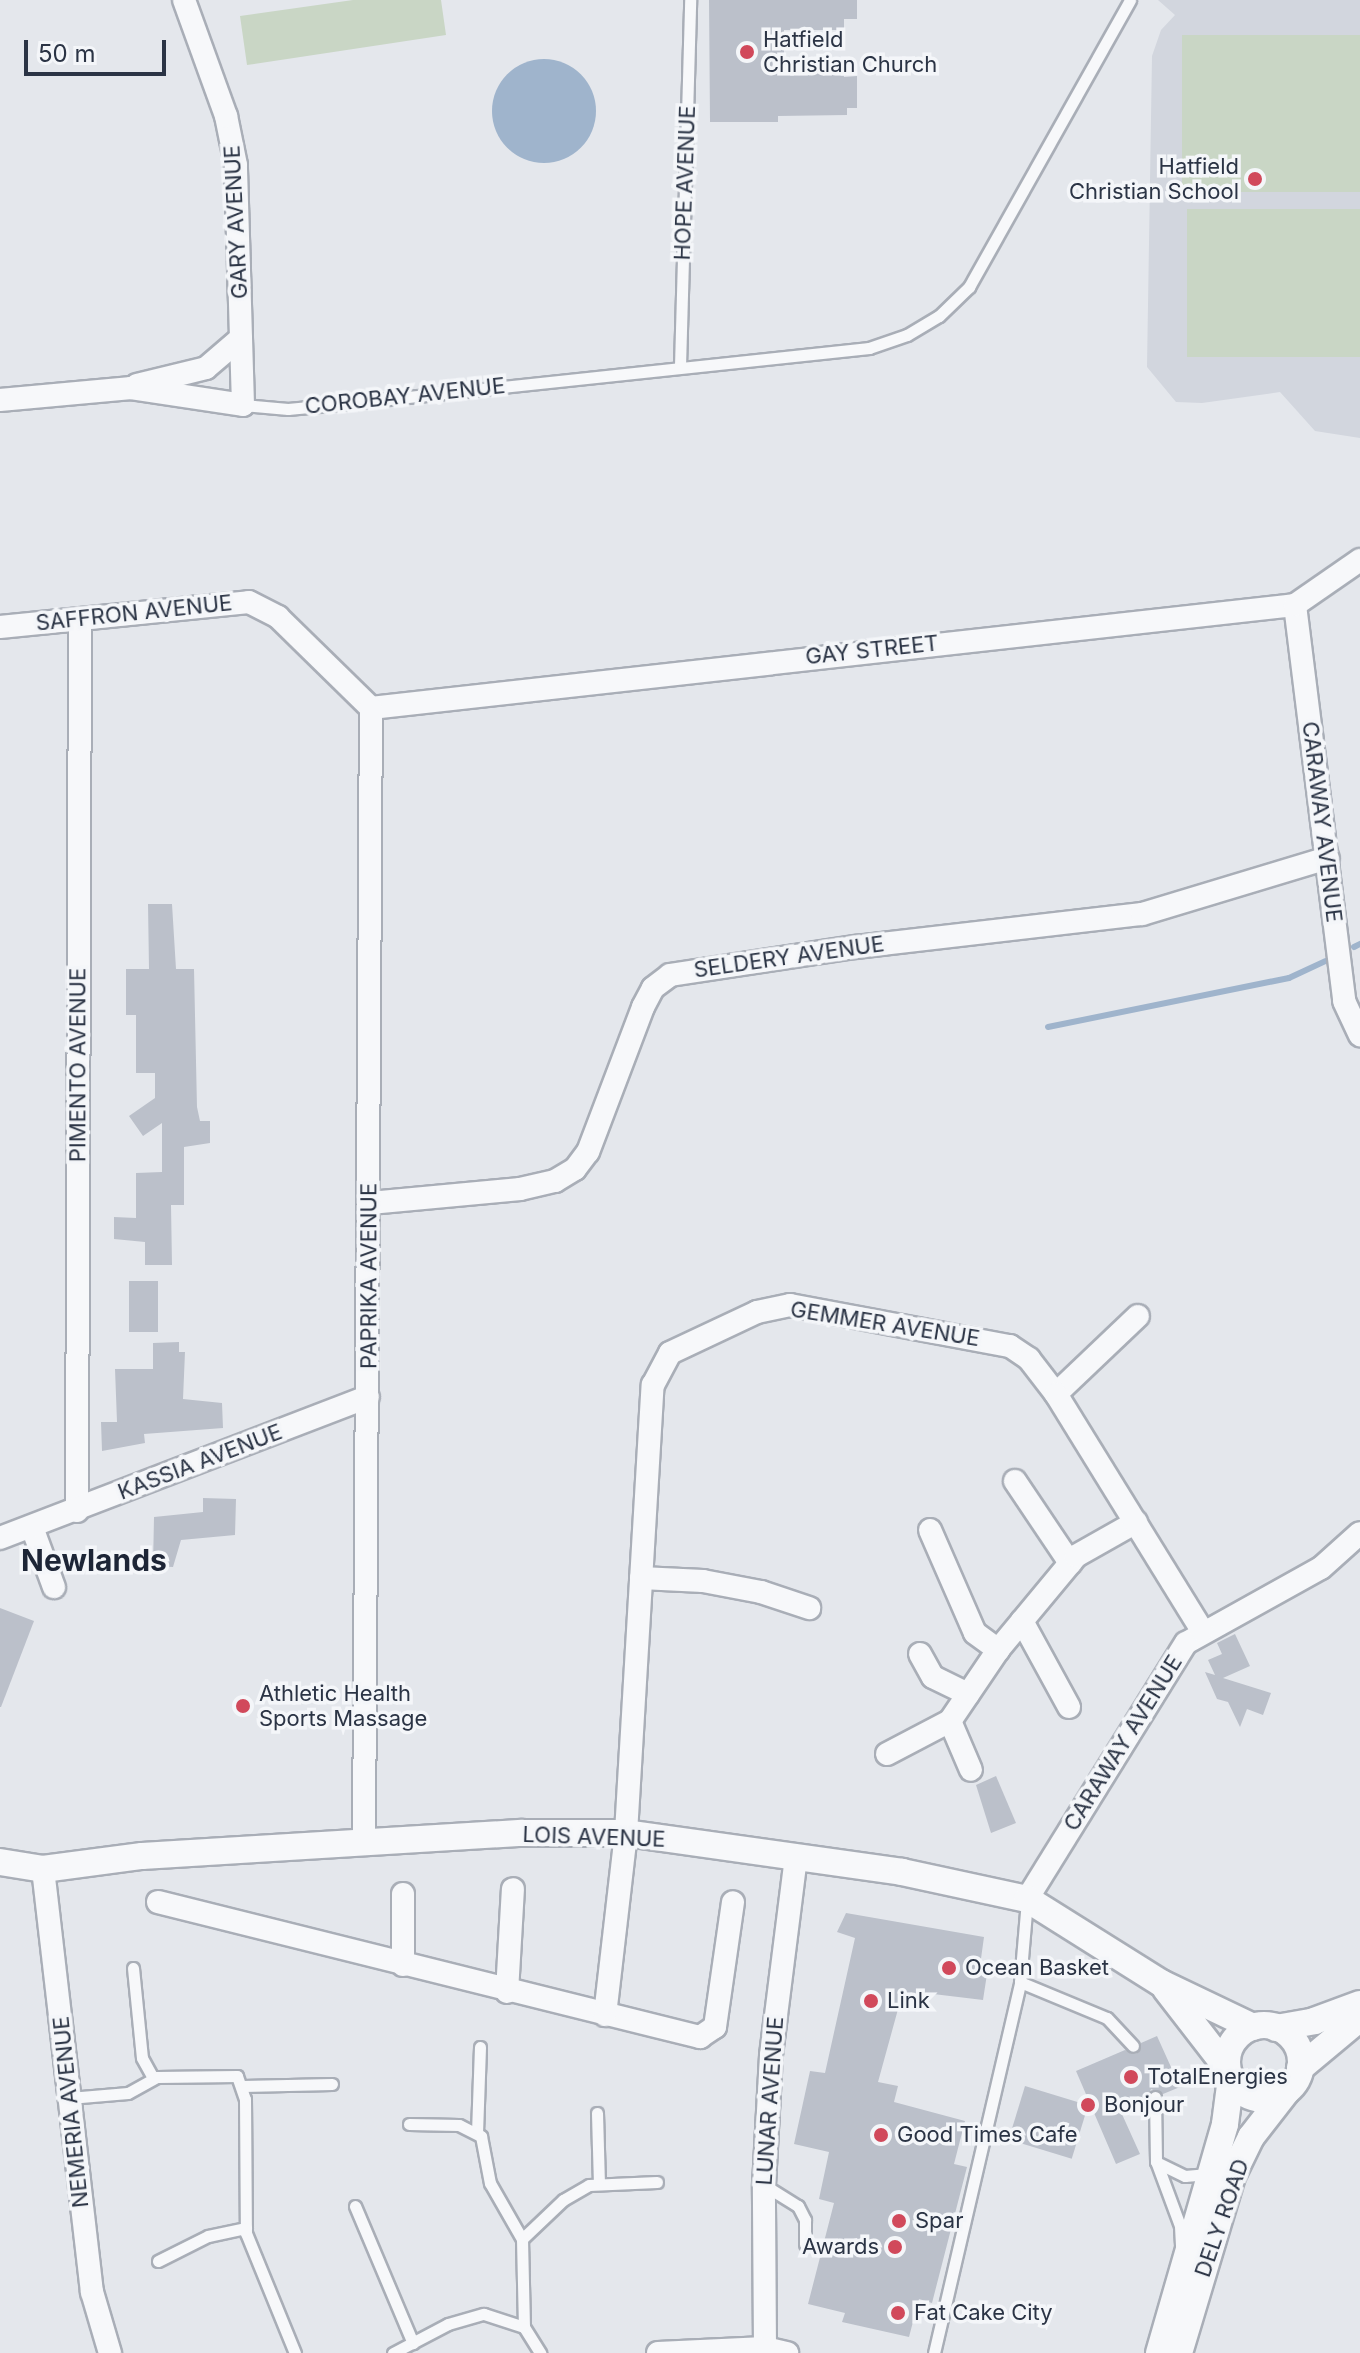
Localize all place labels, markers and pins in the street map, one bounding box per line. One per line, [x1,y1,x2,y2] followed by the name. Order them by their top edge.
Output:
[763,26,937,78] place label: Hatfield Christian Church
[738,43,756,61] marker: Hatfield Christian Church
[1069,153,1239,204] place label: Hatfield Christian School
[1246,170,1264,188] marker: Hatfield Christian School
[259,1680,427,1732] place label: Athletic Health Sports Massage
[234,1697,252,1715] marker: Athletic Health Sports Massage
[965,1955,1109,1981] place label: Ocean Basket
[940,1959,958,1977] marker: Ocean Basket
[887,1988,930,2014] place label: Link
[862,1992,880,2010] marker: Link
[1147,2064,1288,2090] place label: TotalEnergies
[1122,2068,1140,2086] marker: TotalEnergies
[1104,2092,1184,2118] place label: Bonjour
[1079,2096,1097,2114] marker: Bonjour
[897,2122,1078,2148] place label: Good Times Cafe
[872,2126,890,2144] marker: Good Times Cafe
[915,2208,963,2234] place label: Spar
[890,2212,908,2230] marker: Spar
[802,2234,879,2260] place label: Awards
[886,2238,904,2256] marker: Awards
[914,2300,1053,2326] place label: Fat Cake City
[889,2304,907,2322] marker: Fat Cake City

